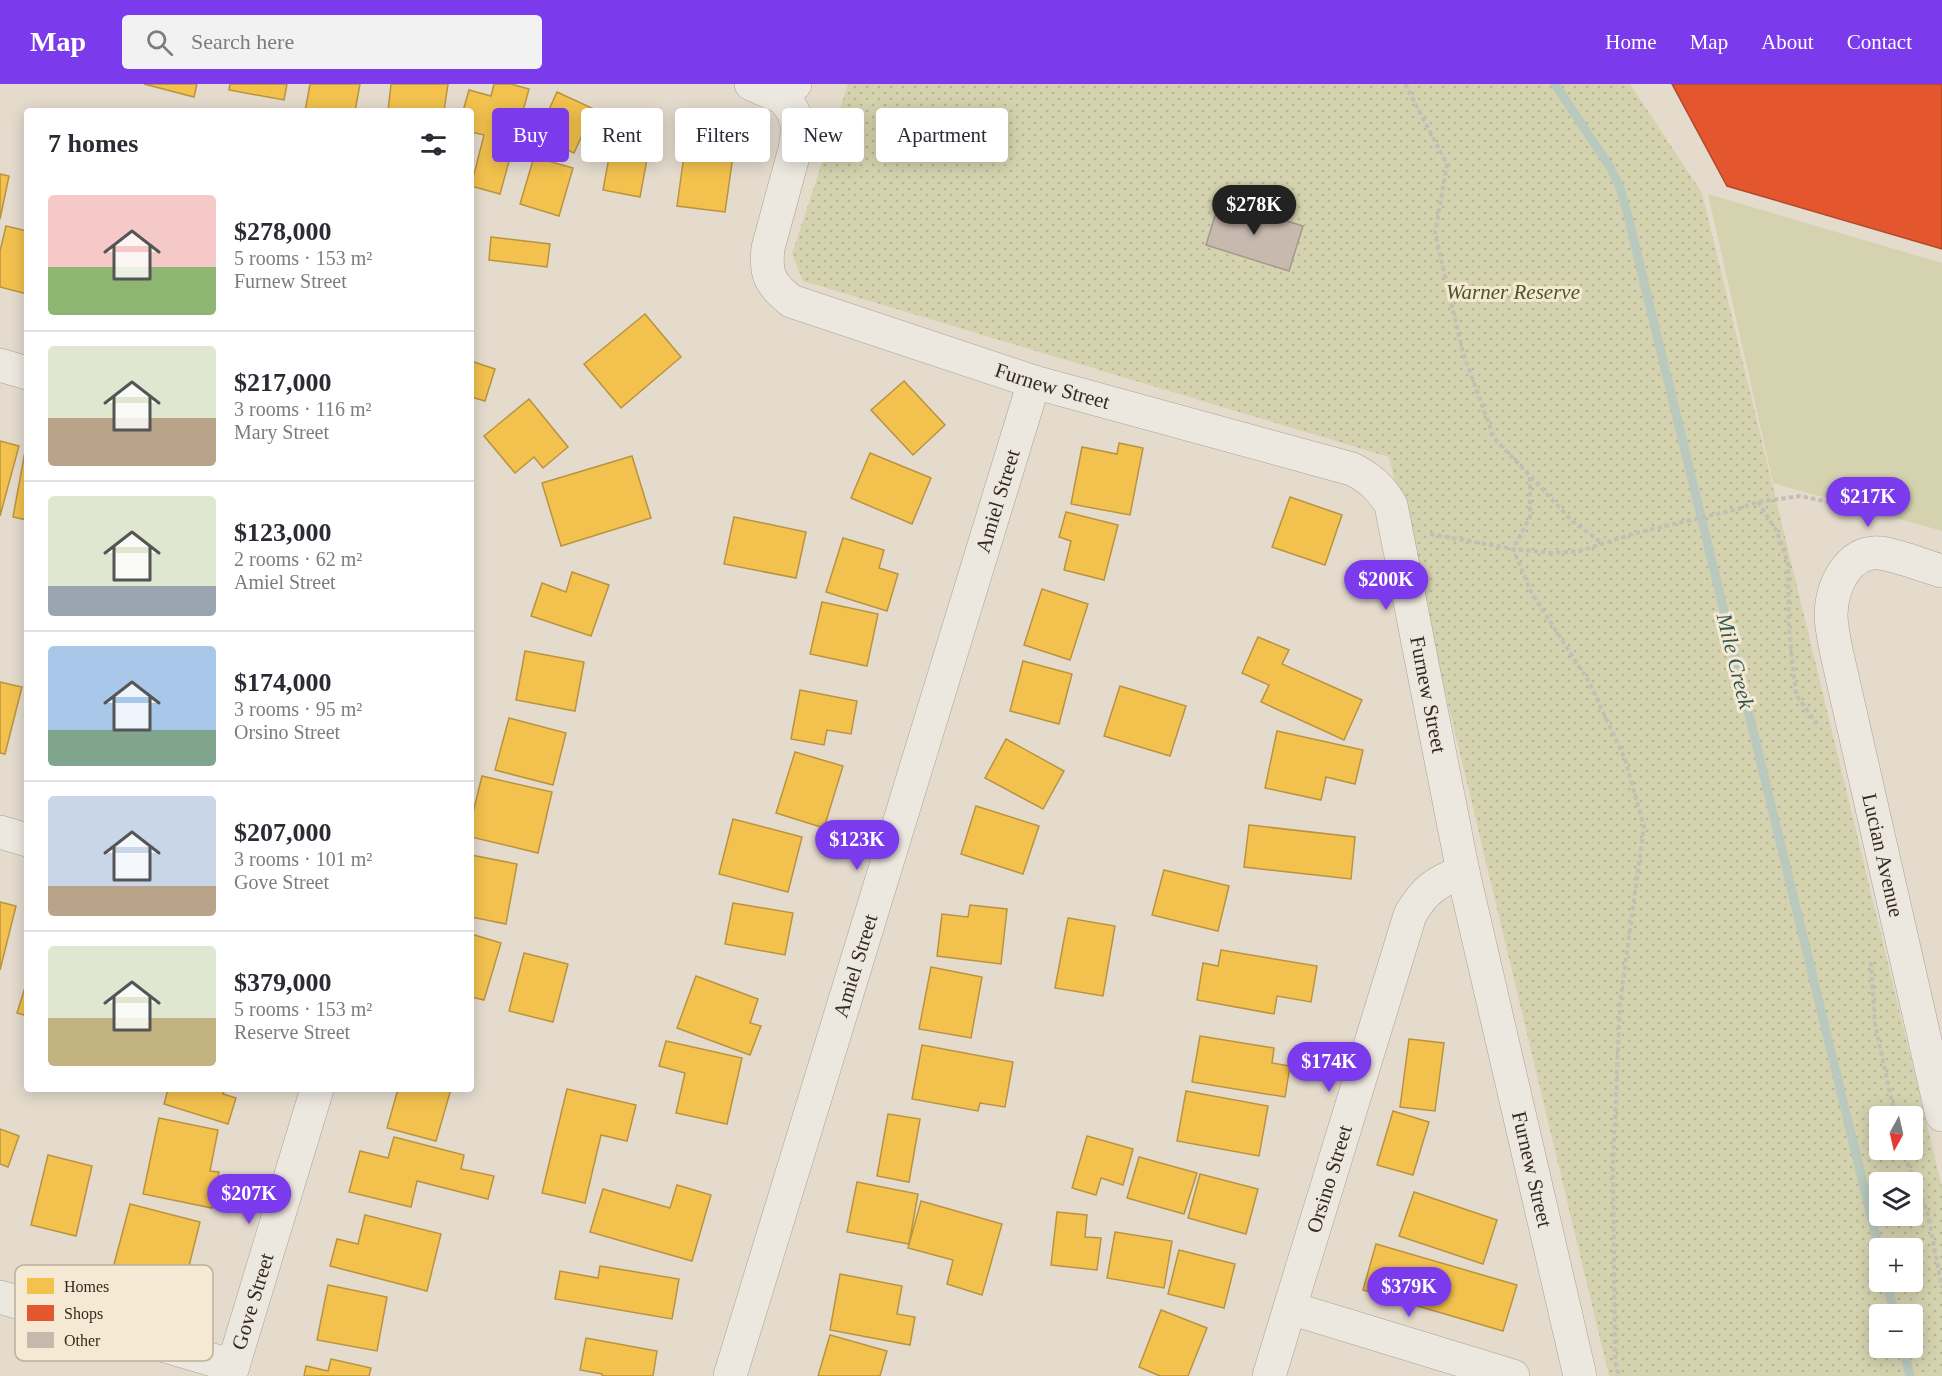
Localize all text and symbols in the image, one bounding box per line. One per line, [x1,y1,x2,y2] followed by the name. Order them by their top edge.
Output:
[122,15,542,69] search box
[30,26,86,57] text: Map
[143,26,176,59] icon: search
[191,29,294,54] text: Search here
[1605,30,1657,54] text: Home
[1690,30,1728,54] text: Map
[1761,30,1814,54] text: About
[1847,30,1912,54] text: Contact
[492,108,569,162] chip: Buy
[581,108,663,162] chip: Rent
[675,108,770,162] chip: Filters
[782,108,864,162] chip: New
[876,108,1008,162] chip: Apartment
[417,128,450,161] icon: filters
[48,129,138,158] text: 7 homes
[1212,185,1296,236] pin: $278K
[1226,193,1282,215] text: $278K
[234,217,332,246] text: $278,000
[96,219,168,291] icon: home
[234,247,372,269] text: 5 rooms · 153 m²
[234,270,347,292] text: Furnew Street
[1446,280,1580,304] park label: Warner Reserve
[992,358,1113,414] street label: Furnew Street
[234,368,332,397] text: $217,000
[96,370,168,442] icon: home
[234,398,371,420] text: 3 rooms · 116 m²
[234,421,329,443] text: Mary Street
[971,446,1025,556] street label: Amiel Street
[1826,477,1910,528] pin: $217K
[1840,485,1896,507] text: $217K
[234,518,332,547] text: $123,000
[96,520,168,592] icon: home
[234,548,362,570] text: 2 rooms · 62 m²
[1344,560,1428,611] pin: $200K
[1358,568,1414,590] text: $200K
[234,571,336,593] text: Amiel Street
[1711,610,1760,713] water label: Mile Creek
[1405,634,1451,755] street label: Furnew Street
[234,668,332,697] text: $174,000
[96,670,168,742] icon: home
[234,698,362,720] text: 3 rooms · 95 m²
[234,721,340,743] text: Orsino Street
[1857,791,1909,919] street label: Lucian Avenue
[234,818,332,847] text: $207,000
[96,820,168,892] icon: home
[815,820,899,871] pin: $123K
[829,828,885,850] text: $123K
[234,848,372,870] text: 3 rooms · 101 m²
[234,871,329,893] text: Gove Street
[828,911,883,1020] street label: Amiel Street
[234,968,332,997] text: $379,000
[96,970,168,1042] icon: home
[234,998,372,1020] text: 5 rooms · 153 m²
[234,1021,350,1043] text: Reserve Street
[1287,1042,1371,1093] pin: $174K
[1301,1050,1357,1072] text: $174K
[1869,1106,1923,1160] north arrow
[1869,1106,1923,1358] map controls
[1507,1109,1557,1230] street label: Furnew Street
[1301,1122,1357,1236] street label: Orsino Street
[1869,1172,1923,1226] button: layers
[207,1174,291,1225] pin: $207K
[221,1182,277,1204] text: $207K
[1869,1238,1923,1292] button: +
[227,1250,279,1353] street label: Gove Street
[15,1265,213,1361] legend
[1367,1267,1451,1318] pin: $379K
[1381,1275,1437,1297] text: $379K
[64,1278,109,1295] text: Homes
[1869,1304,1923,1358] button: −
[64,1305,103,1323] text: Shops
[64,1332,101,1349] text: Other

